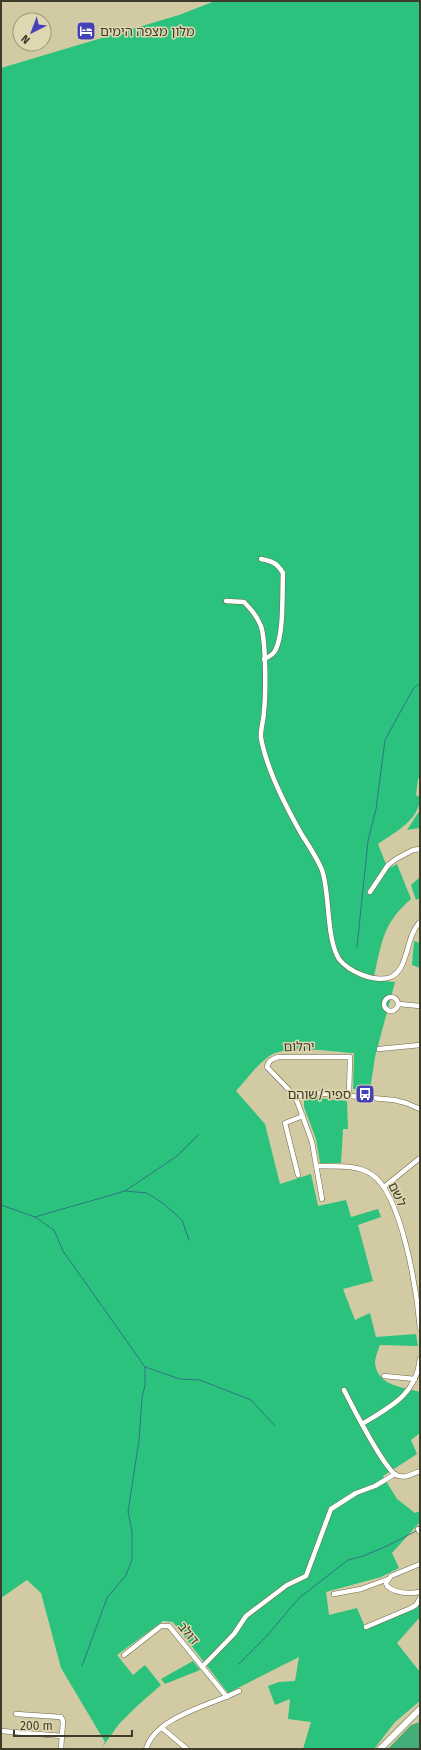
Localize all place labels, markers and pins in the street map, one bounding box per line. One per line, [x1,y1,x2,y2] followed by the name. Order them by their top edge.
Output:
[75,20,97,42] hotel icon: מלון מצפה הימים
[100,24,195,39] place label: מלון מצפה הימים
[354,1083,376,1105] bus stop icon: ספיר/שוהם
[287,1087,351,1102] place label: ספיר/שוהם

